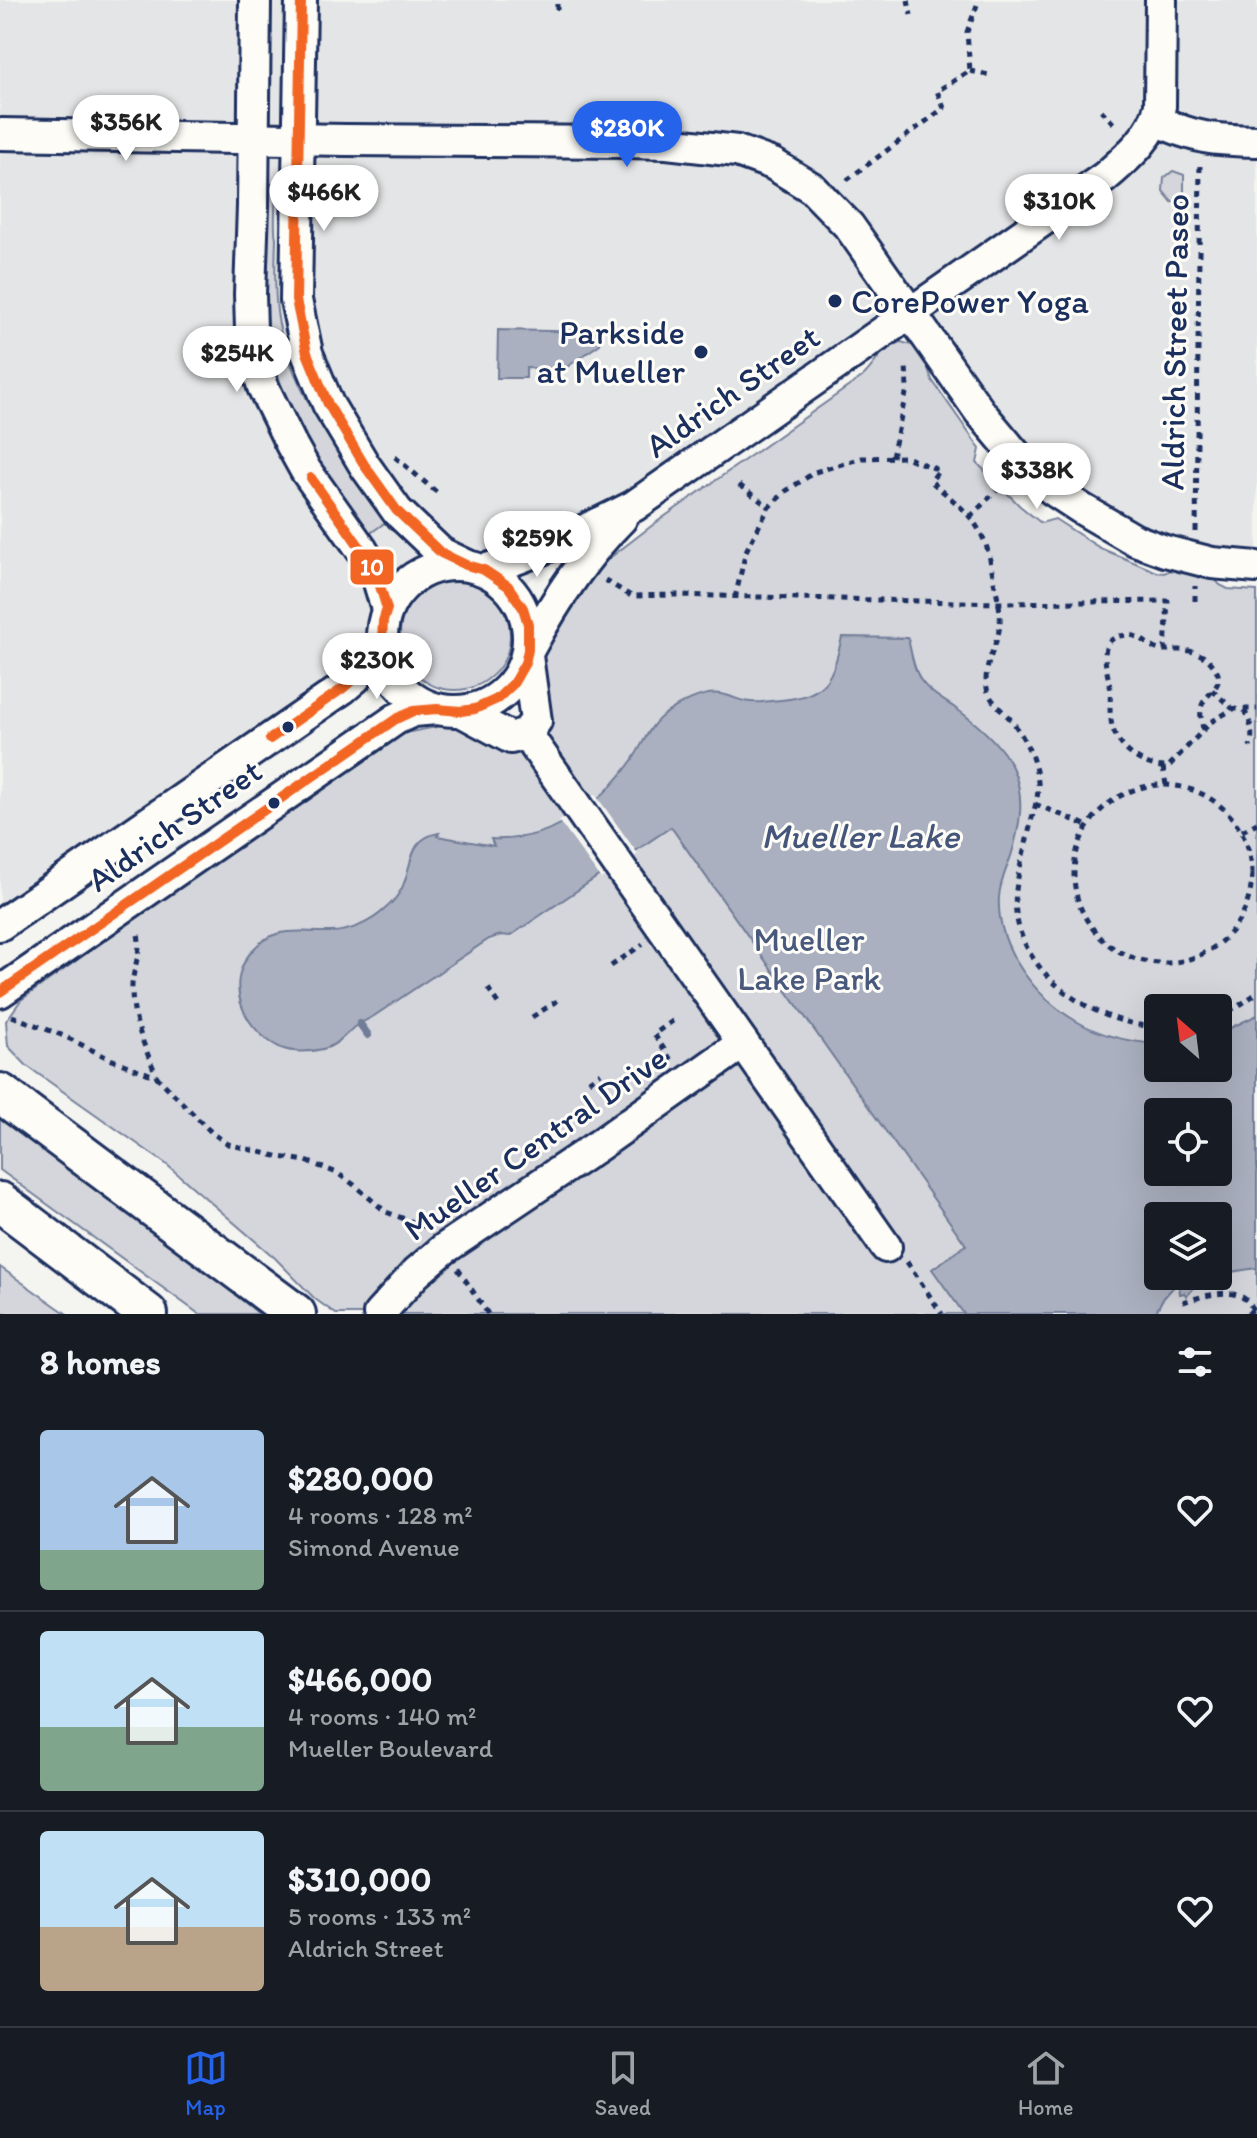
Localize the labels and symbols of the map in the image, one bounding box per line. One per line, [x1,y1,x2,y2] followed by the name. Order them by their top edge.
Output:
[70,95,182,163] pin: $356K
[571,101,683,169] pin: $280K
[268,165,380,233] pin: $466K
[1003,174,1115,242] pin: $310K
[1151,193,1198,491] street label: Aldrich Street Paseo
[851,281,1089,322] place label: CorePower Yoga
[826,292,844,310] marker: CorePower Yoga
[536,312,685,392] place label: Parkside at Mueller
[637,316,828,466] street label: Aldrich Street
[181,326,293,394] pin: $254K
[692,343,710,361] marker: Parkside at Mueller
[981,443,1093,511] pin: $338K
[481,511,593,579] pin: $259K
[349,548,395,586] line badge: 10
[360,554,384,581] text: 10
[321,633,433,701] pin: $230K
[280,719,296,735] unlabelled marker
[79,750,270,900] street label: Aldrich Street
[266,795,282,811] unlabelled marker
[761,814,961,857] water label: Mueller Lake
[737,919,881,999] park label: Mueller Lake Park
[1144,994,1232,1082] north arrow
[396,1037,675,1250] street label: Mueller Central Drive

